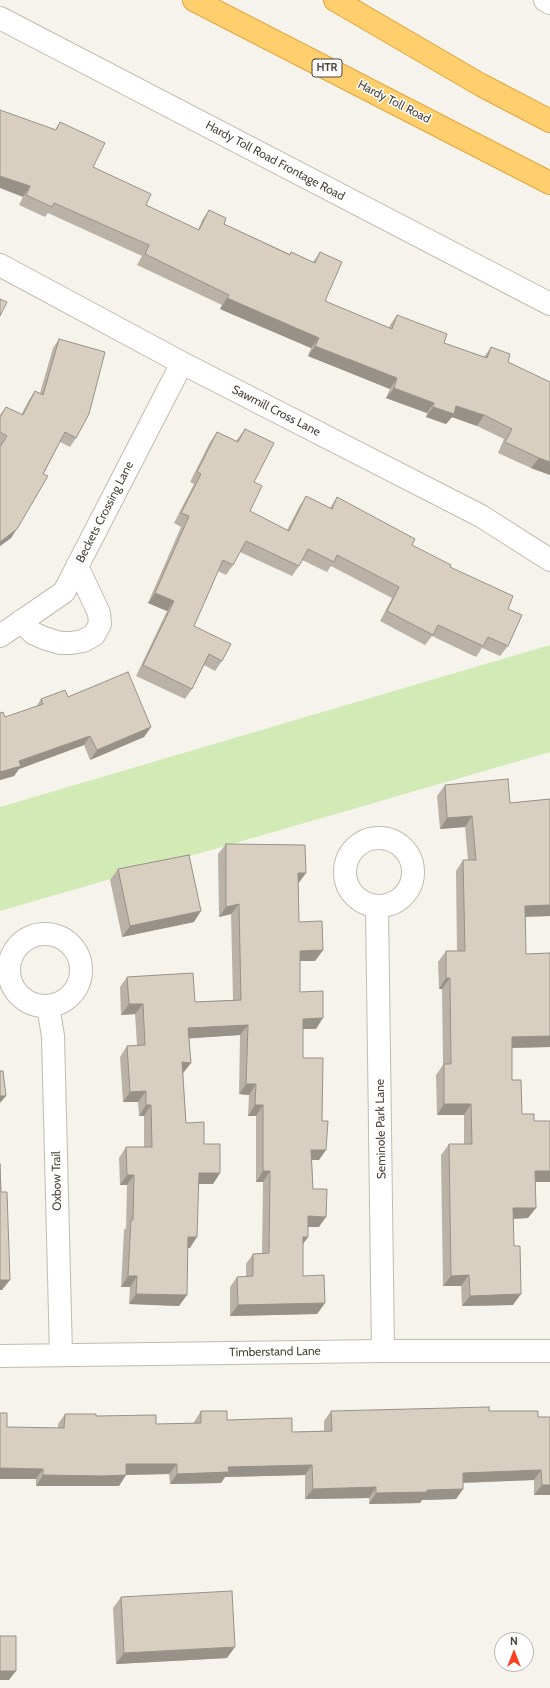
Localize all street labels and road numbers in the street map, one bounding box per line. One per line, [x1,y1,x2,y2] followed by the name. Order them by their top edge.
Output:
[312,59,342,77] road number: HTR
[355,78,433,126] street label: Hardy Toll Road
[203,118,347,204] street label: Hardy Toll Road Frontage Road
[229,382,323,440] street label: Sawmill Cross Lane
[73,459,137,565] street label: Beckets Crossing Lane
[373,1079,389,1179] street label: Seminole Park Lane
[49,1151,65,1211] street label: Oxbow Trail
[229,1344,321,1360] street label: Timberstand Lane

